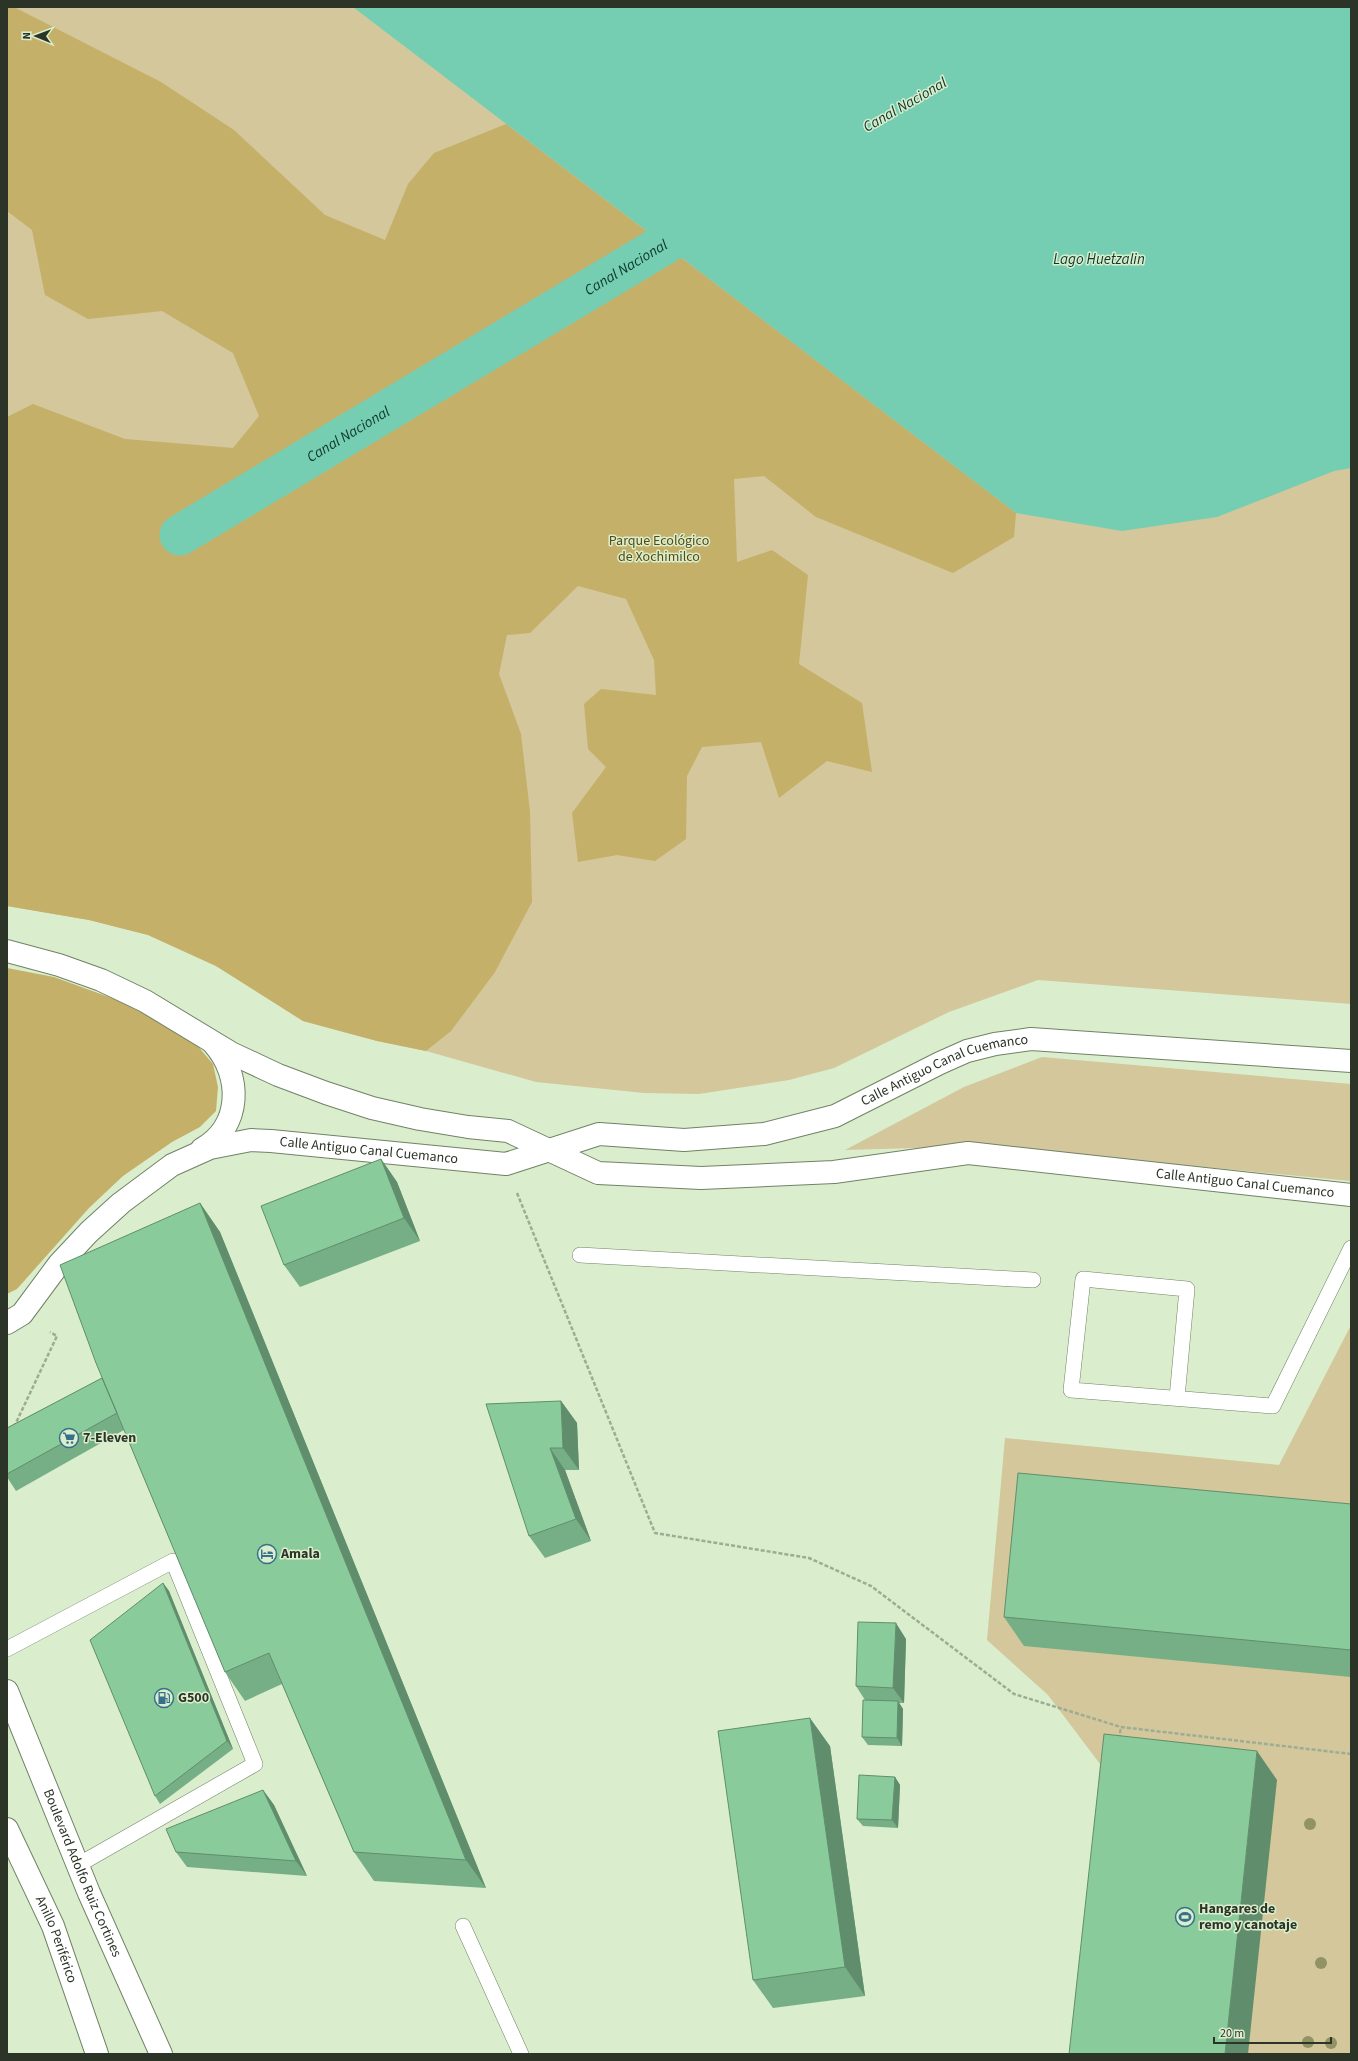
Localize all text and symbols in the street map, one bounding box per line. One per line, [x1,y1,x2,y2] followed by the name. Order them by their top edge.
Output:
[16,16,56,56] north arrow
[19,32,34,40] text: N
[859,72,951,138] water label: Canal Nacional
[580,234,672,300] water label: Canal Nacional
[1053,249,1145,270] water label: Lago Huetzalin
[302,401,394,467] water label: Canal Nacional
[609,531,709,567] park label: Parque Ecológico de Xochimilco
[857,1030,1029,1111] street label: Calle Antiguo Canal Cuemanco
[279,1132,459,1169] street label: Calle Antiguo Canal Cuemanco
[1155,1164,1335,1203] street label: Calle Antiguo Canal Cuemanco
[58,1427,80,1449] supermarket icon: 7-Eleven
[83,1428,136,1448] place label: 7-Eleven
[256,1543,278,1565] hotel icon: Amala
[280,1544,320,1564] place label: Amala
[153,1687,175,1709] fuel station icon: G500
[178,1688,209,1708] place label: G500
[38,1786,126,1960] street label: Boulevard Adolfo Ruiz Cortines
[30,1892,82,1986] street label: Anillo Periférico
[1199,1899,1297,1935] place label: Hangares de remo y canotaje
[1174,1906,1196,1928] sports icon: Hangares de remo y canotaje
[1214,2019,1331,2045] scale bar
[1220,2025,1244,2042] text: 20 m

